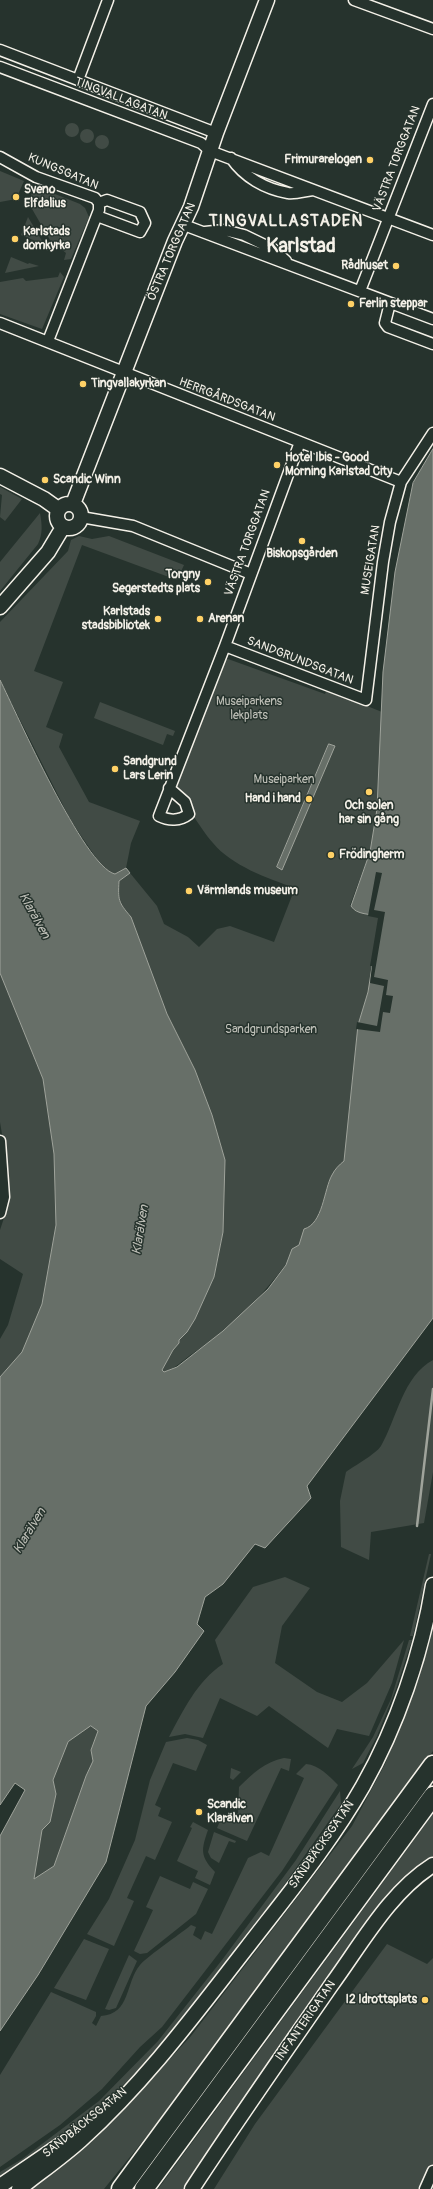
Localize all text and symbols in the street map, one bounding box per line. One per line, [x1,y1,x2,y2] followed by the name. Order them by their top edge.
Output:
[72,75,170,123] street label: TINGVALLAGATAN
[370,104,424,214] street label: VÄSTRA TORGGATAN
[26,151,100,193] street label: KUNGSGATAN
[284,153,362,167] place label: Frimurarelogen
[365,155,375,165] marker: Frimurarelogen
[24,183,66,211] place label: Sveno Elfdalius
[11,192,21,202] marker: Sveno Elfdalius
[145,201,199,303] street label: ÖSTRA TORGGATAN
[209,212,363,232] district label: TINGVALLASTADEN
[23,225,70,253] place label: Karlstads domkyrka
[10,234,20,244] marker: Karlstads domkyrka
[266,235,336,259] district label: Karlstad
[341,259,388,273] place label: Rådhuset
[391,261,401,271] marker: Rådhuset
[359,297,428,311] place label: Ferlin steppar
[346,299,356,309] marker: Ferlin steppar
[177,375,277,425] street label: HERRGÅRDSGATAN
[91,377,166,391] place label: Tingvallakyrkan
[78,379,88,389] marker: Tingvallakyrkan
[285,451,392,479] place label: Hotel Ibis - Good Morning Karlstad City
[272,460,282,470] marker: Hotel Ibis - Good Morning Karlstad City
[53,473,121,487] place label: Scandic Winn
[40,475,50,485] marker: Scandic Winn
[222,488,274,598] street label: VÄSTRA TORGGATAN
[358,524,384,596] street label: MUSEIGATAN
[297,536,307,546] marker: Biskopsgården
[266,547,338,561] place label: Biskopsgården
[112,568,200,596] place label: Torgny Segerstedts plats
[203,577,213,587] marker: Torgny Segerstedts plats
[82,605,150,633] place label: Karlstads stadsbibliotek
[208,612,244,626] place label: Arenan
[153,614,163,624] marker: Karlstads stadsbibliotek
[195,614,205,624] marker: Arenan
[245,634,355,688] street label: SANDGRUNDSGATAN
[216,695,282,723] park label: Museiparkens lekplats
[123,755,177,783] place label: Sandgrund Lars Lerin
[110,764,120,774] marker: Sandgrund Lars Lerin
[253,773,315,787] park label: Museiparken
[364,787,374,797] marker: Och solen har sin gång
[245,792,301,806] place label: Hand i hand
[304,794,314,804] marker: Hand i hand
[339,799,399,827] place label: Och solen har sin gång
[339,848,404,862] place label: Frödingherm
[326,850,336,860] marker: Frödingherm
[197,884,298,898] place label: Värmlands museum
[184,886,194,896] marker: Värmlands museum
[15,890,53,942] water label: Klarälven
[225,1023,317,1037] park label: Sandgrundsparken
[129,1204,153,1256] water label: Klarälven
[10,1505,50,1557] water label: Klarälven
[207,1798,253,1826] place label: Scandic Klarälven
[286,1798,358,1892] street label: SANDBÄCKSGATAN
[194,1807,204,1817] marker: Scandic Klarälven
[273,1978,339,2064] street label: INFANTERIGATAN
[346,1993,417,2007] place label: I2 Idrottsplats
[420,1995,430,2005] marker: I2 Idrottsplats
[40,2085,130,2161] street label: SANDBÄCKSGATAN

